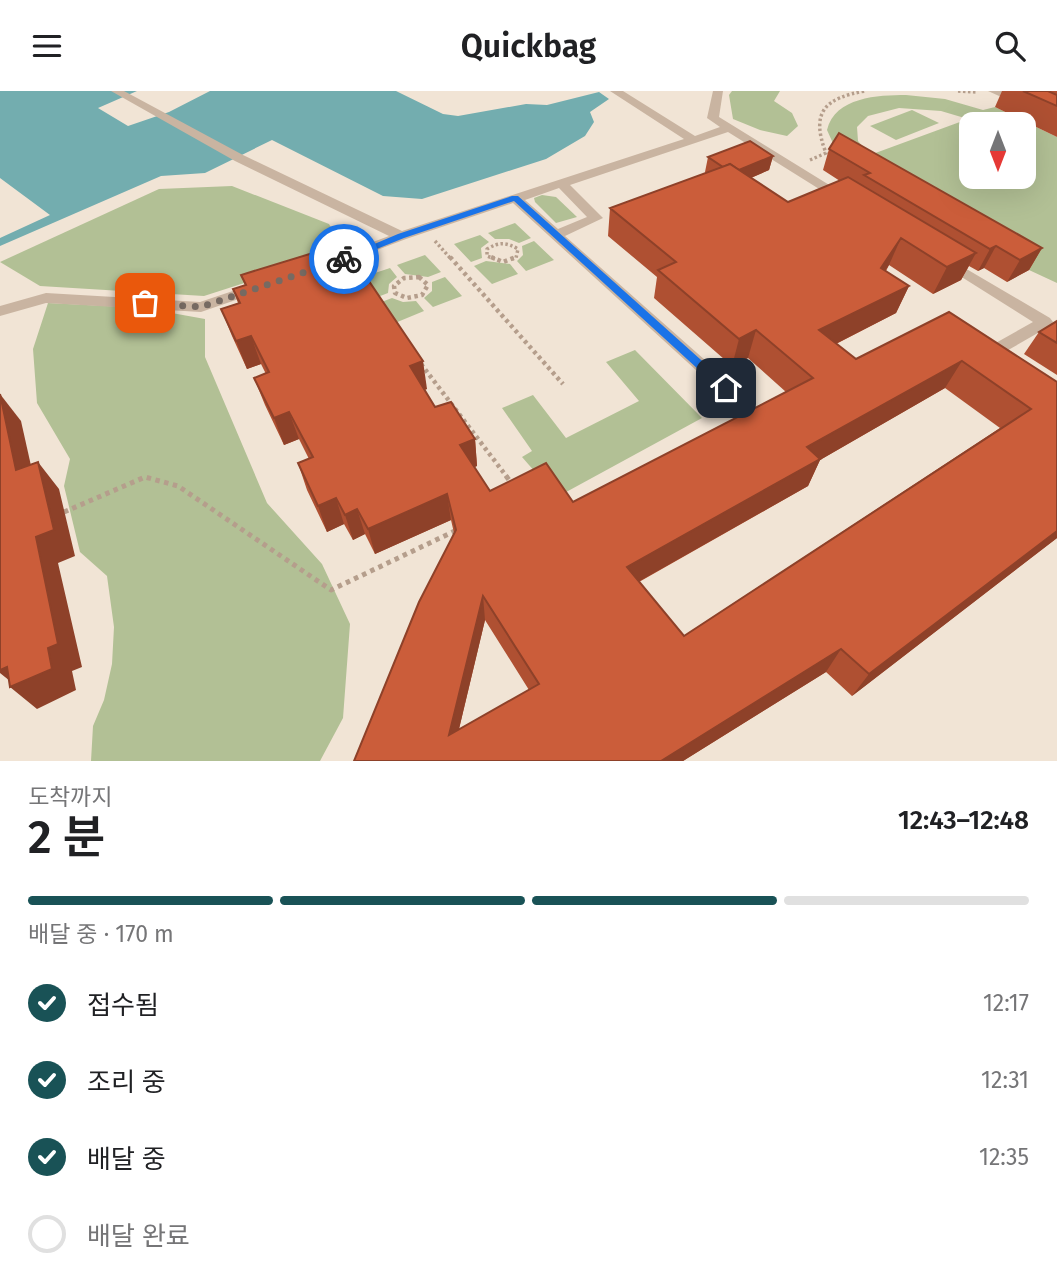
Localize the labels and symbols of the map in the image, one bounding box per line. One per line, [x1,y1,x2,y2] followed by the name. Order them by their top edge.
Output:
[959,112,1036,189] north arrow
[309,224,379,294] courier
[115,273,175,333] pin
[696,358,756,418] pin

